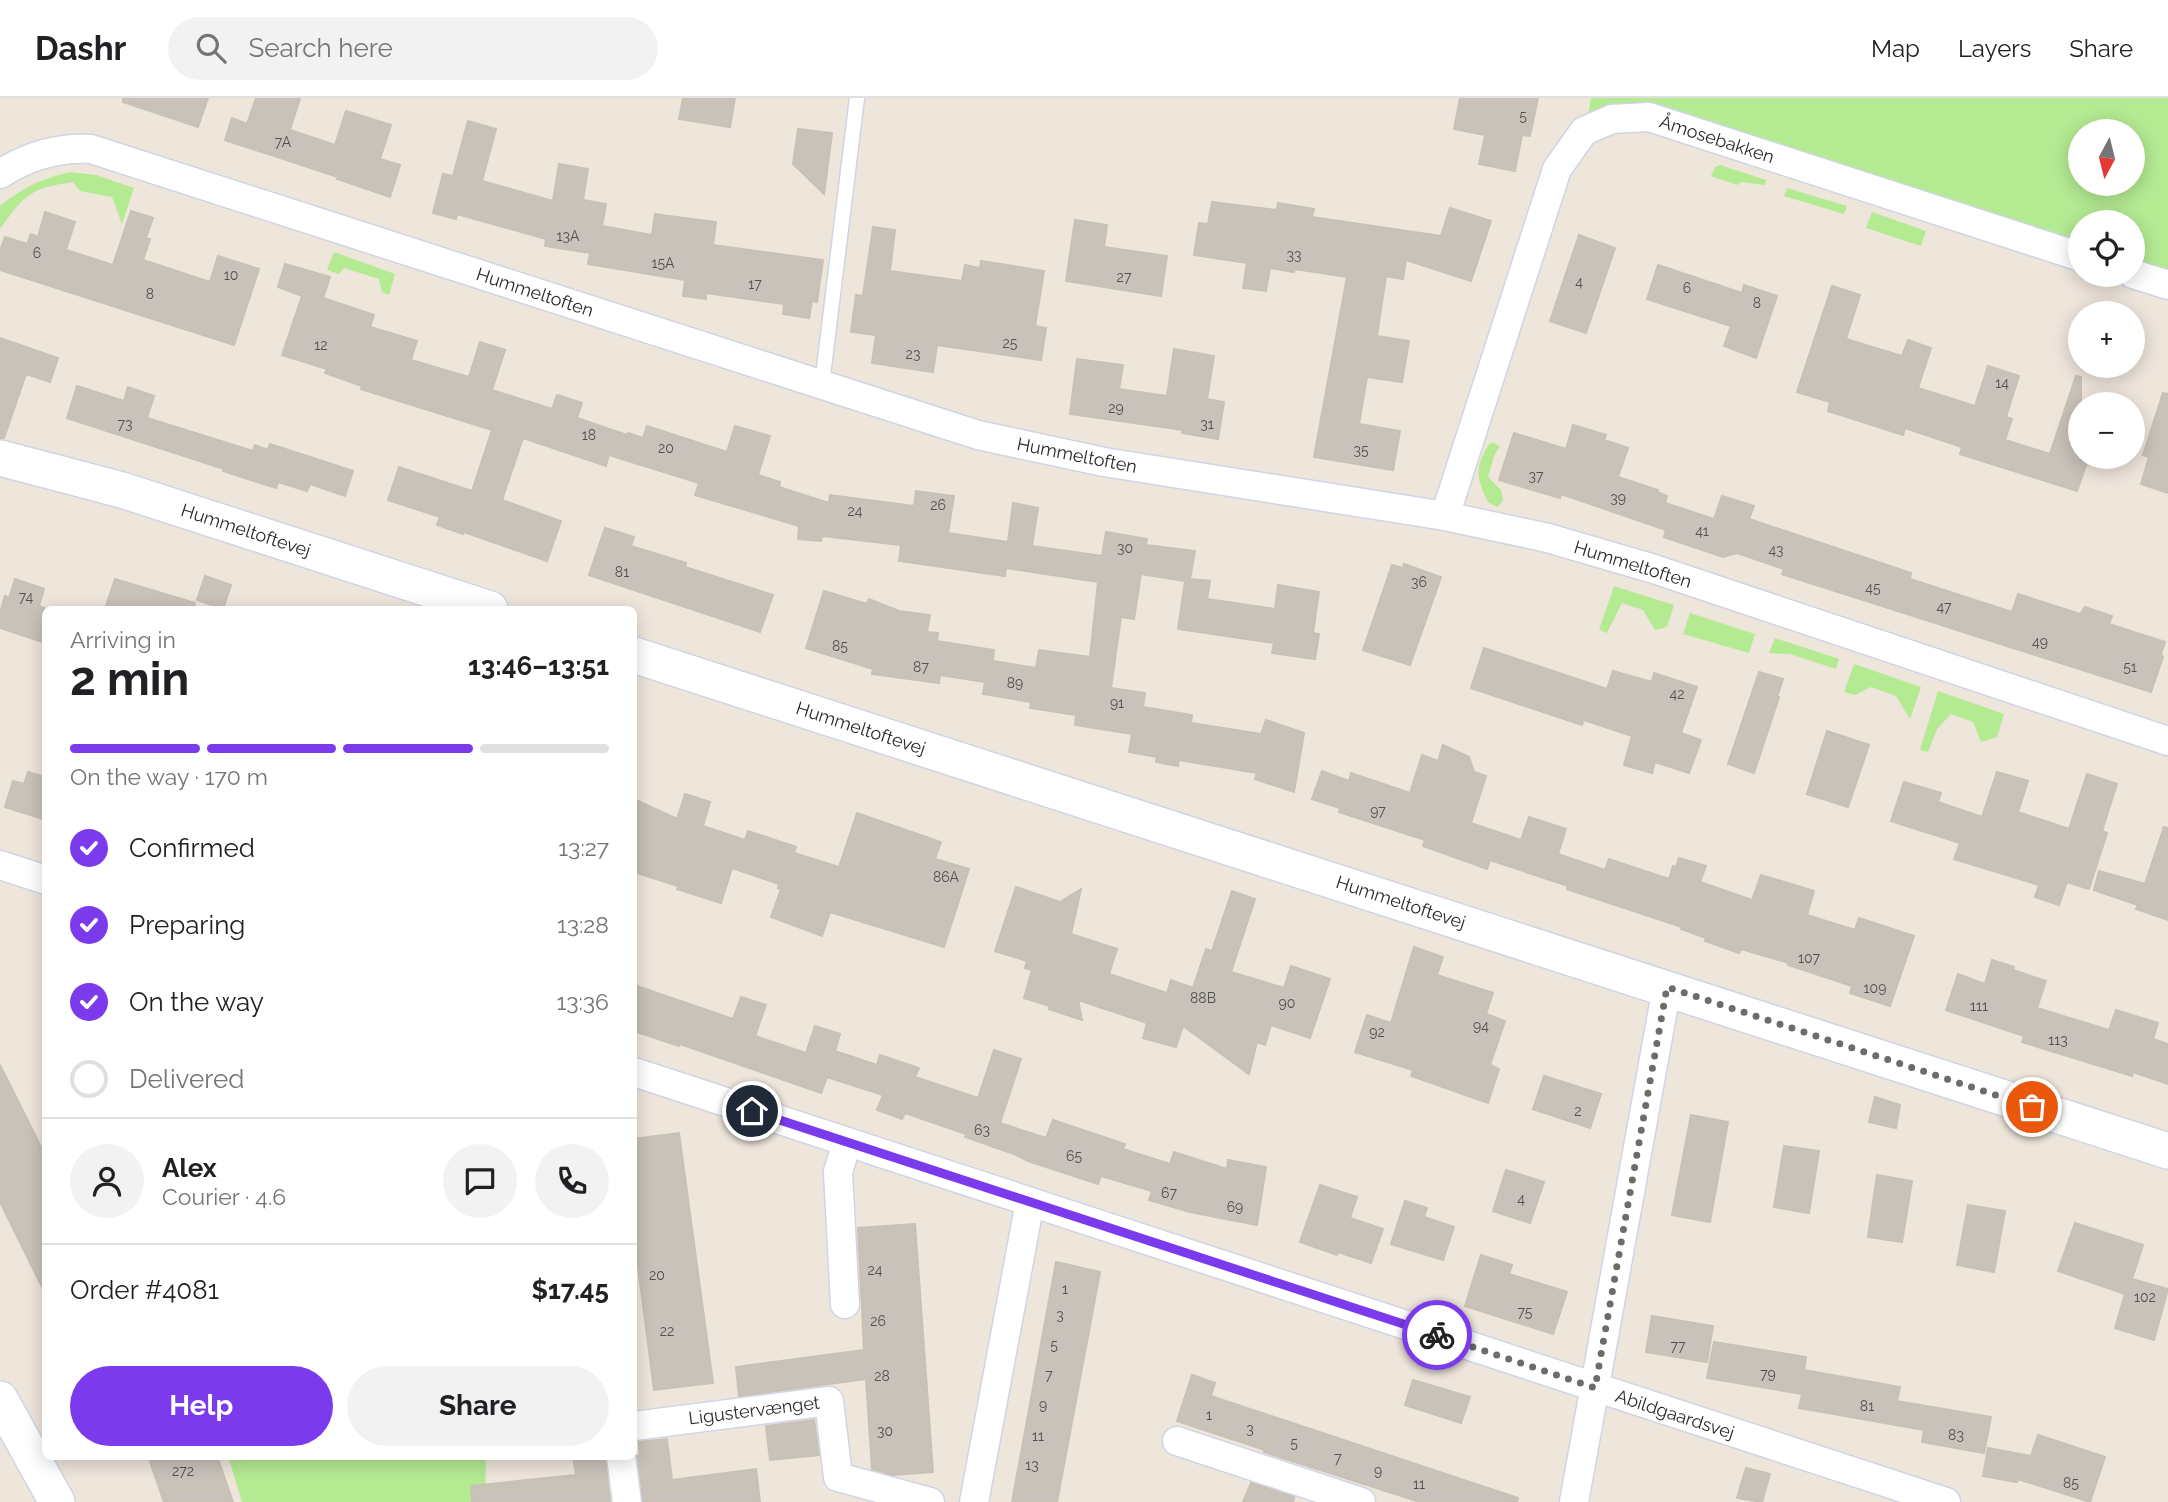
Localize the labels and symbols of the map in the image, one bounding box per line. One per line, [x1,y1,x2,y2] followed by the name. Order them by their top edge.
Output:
[1519,108,1527,124] house number: 5
[1657,110,1777,167] street label: Åmosebakken
[2068,119,2146,196] north arrow
[275,134,292,150] house number: 7A
[557,228,580,244] house number: 13A
[33,245,41,261] house number: 6
[1287,247,1301,263] house number: 33
[651,255,675,271] house number: 15A
[474,263,596,321] street label: Hummeltoften
[224,267,238,283] house number: 10
[1117,269,1132,285] house number: 27
[1575,274,1583,290] house number: 4
[748,276,762,292] house number: 17
[1683,280,1691,296] house number: 6
[146,286,154,302] house number: 8
[1753,295,1761,311] house number: 8
[1003,335,1018,351] house number: 25
[314,337,328,353] house number: 12
[906,346,920,362] house number: 23
[1995,375,2009,391] house number: 14
[1108,400,1124,416] house number: 29
[118,416,132,432] house number: 73
[1200,416,1214,432] house number: 31
[582,427,596,443] house number: 18
[1015,433,1139,477] street label: Hummeltoften
[658,440,674,456] house number: 20
[1353,442,1369,458] house number: 35
[1529,468,1544,484] house number: 37
[1610,490,1626,506] house number: 39
[930,497,946,513] house number: 26
[179,499,313,561] street label: Hummeltoftevej
[848,503,863,519] house number: 24
[1695,523,1709,539] house number: 41
[1572,536,1694,592] street label: Hummeltoften
[1117,540,1133,556] house number: 30
[1768,542,1784,558] house number: 43
[615,564,629,580] house number: 81
[1411,574,1427,590] house number: 36
[1865,580,1881,596] house number: 45
[19,589,34,605] house number: 74
[1936,599,1952,615] house number: 47
[2032,634,2048,650] house number: 49
[832,638,848,654] house number: 85
[913,659,929,675] house number: 87
[2123,659,2137,675] house number: 51
[1007,675,1023,691] house number: 89
[1670,686,1684,702] house number: 42
[1110,695,1124,711] house number: 91
[794,697,928,759] street label: Hummeltoftevej
[1370,803,1386,819] house number: 97
[933,869,960,885] house number: 86A
[1334,871,1468,933] street label: Hummeltoftevej
[1798,950,1820,966] house number: 107
[1864,980,1886,996] house number: 109
[1190,990,1216,1006] house number: 88B
[1279,995,1295,1011] house number: 90
[1970,998,1988,1014] house number: 111
[1473,1018,1489,1034] house number: 94
[1369,1024,1385,1040] house number: 92
[2048,1032,2068,1048] house number: 113
[2002,1077,2062,1137] pin
[722,1081,782,1141] pin
[1574,1103,1582,1119] house number: 2
[974,1122,990,1138] house number: 63
[1066,1148,1082,1164] house number: 65
[1161,1185,1177,1201] house number: 67
[1517,1191,1525,1207] house number: 4
[1227,1199,1243,1215] house number: 69
[868,1262,883,1278] house number: 24
[649,1267,665,1283] house number: 20
[1062,1281,1068,1297] house number: 1
[2134,1289,2156,1305] house number: 102
[1402,1300,1472,1370] courier
[1518,1304,1533,1320] house number: 75
[1056,1307,1064,1323] house number: 3
[870,1313,886,1329] house number: 26
[660,1323,674,1339] house number: 22
[1050,1337,1058,1353] house number: 5
[1671,1338,1686,1354] house number: 77
[1760,1366,1776,1382] house number: 79
[1045,1367,1053,1383] house number: 7
[874,1368,890,1384] house number: 28
[1613,1385,1737,1443] street label: Abildgaardsvej
[687,1392,821,1428] street label: Ligustervænget
[1039,1397,1047,1413] house number: 9
[1860,1398,1874,1414] house number: 81
[1206,1407,1212,1423] house number: 1
[1246,1421,1254,1437] house number: 3
[877,1423,893,1439] house number: 30
[1948,1427,1964,1443] house number: 83
[1032,1428,1044,1444] house number: 11
[1290,1435,1298,1451] house number: 5
[1334,1450,1342,1466] house number: 7
[1025,1457,1039,1473] house number: 13
[172,1463,194,1479] house number: 272
[1374,1463,1382,1479] house number: 9
[2063,1475,2079,1491] house number: 85
[1413,1476,1425,1492] house number: 11

